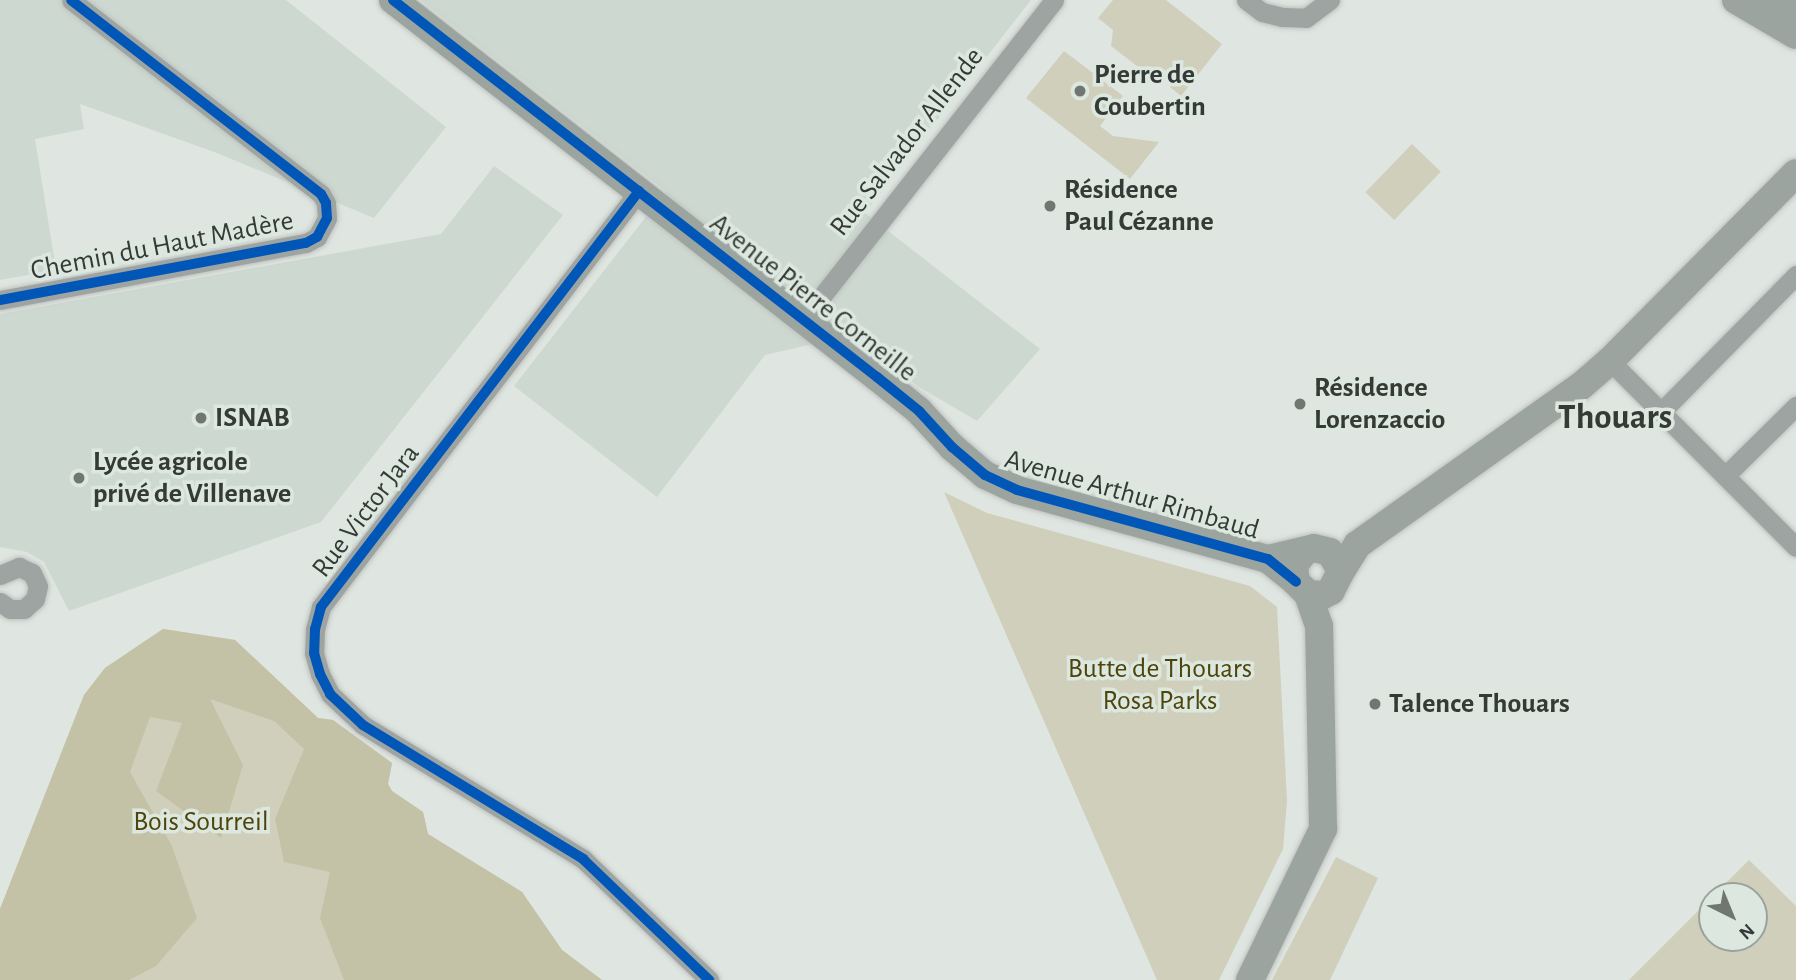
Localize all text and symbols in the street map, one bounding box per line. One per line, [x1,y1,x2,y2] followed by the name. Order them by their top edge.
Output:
[823,41,991,243] street label: Rue Salvador Allende
[1094,58,1206,124] place label: Pierre de Coubertin
[1072,83,1088,99] marker: Pierre de Coubertin
[1064,173,1214,239] place label: Résidence Paul Cézanne
[1042,198,1058,214] marker: Résidence Paul Cézanne
[28,204,296,288] street label: Chemin du Haut Madère
[703,207,923,389] street label: Avenue Pierre Corneille
[1314,371,1445,437] place label: Résidence Lorenzaccio
[1292,396,1308,412] marker: Résidence Lorenzaccio
[1558,397,1672,439] district label: Thouars
[215,401,290,435] place label: ISNAB
[193,410,209,426] marker: ISNAB
[305,438,427,584] street label: Rue Victor Jara
[1001,443,1263,547] street label: Avenue Arthur Rimbaud
[93,445,291,511] place label: Lycée agricole privé de Villenave
[71,470,87,486] marker: Lycée agricole privé de Villenave
[1068,652,1252,718] park label: Butte de Thouars Rosa Parks
[1389,687,1570,721] place label: Talence Thouars
[1367,696,1383,712] marker: Talence Thouars
[133,805,269,839] park label: Bois Sourreil
[1698,882,1768,952] north arrow
[1735,920,1758,943] text: N

